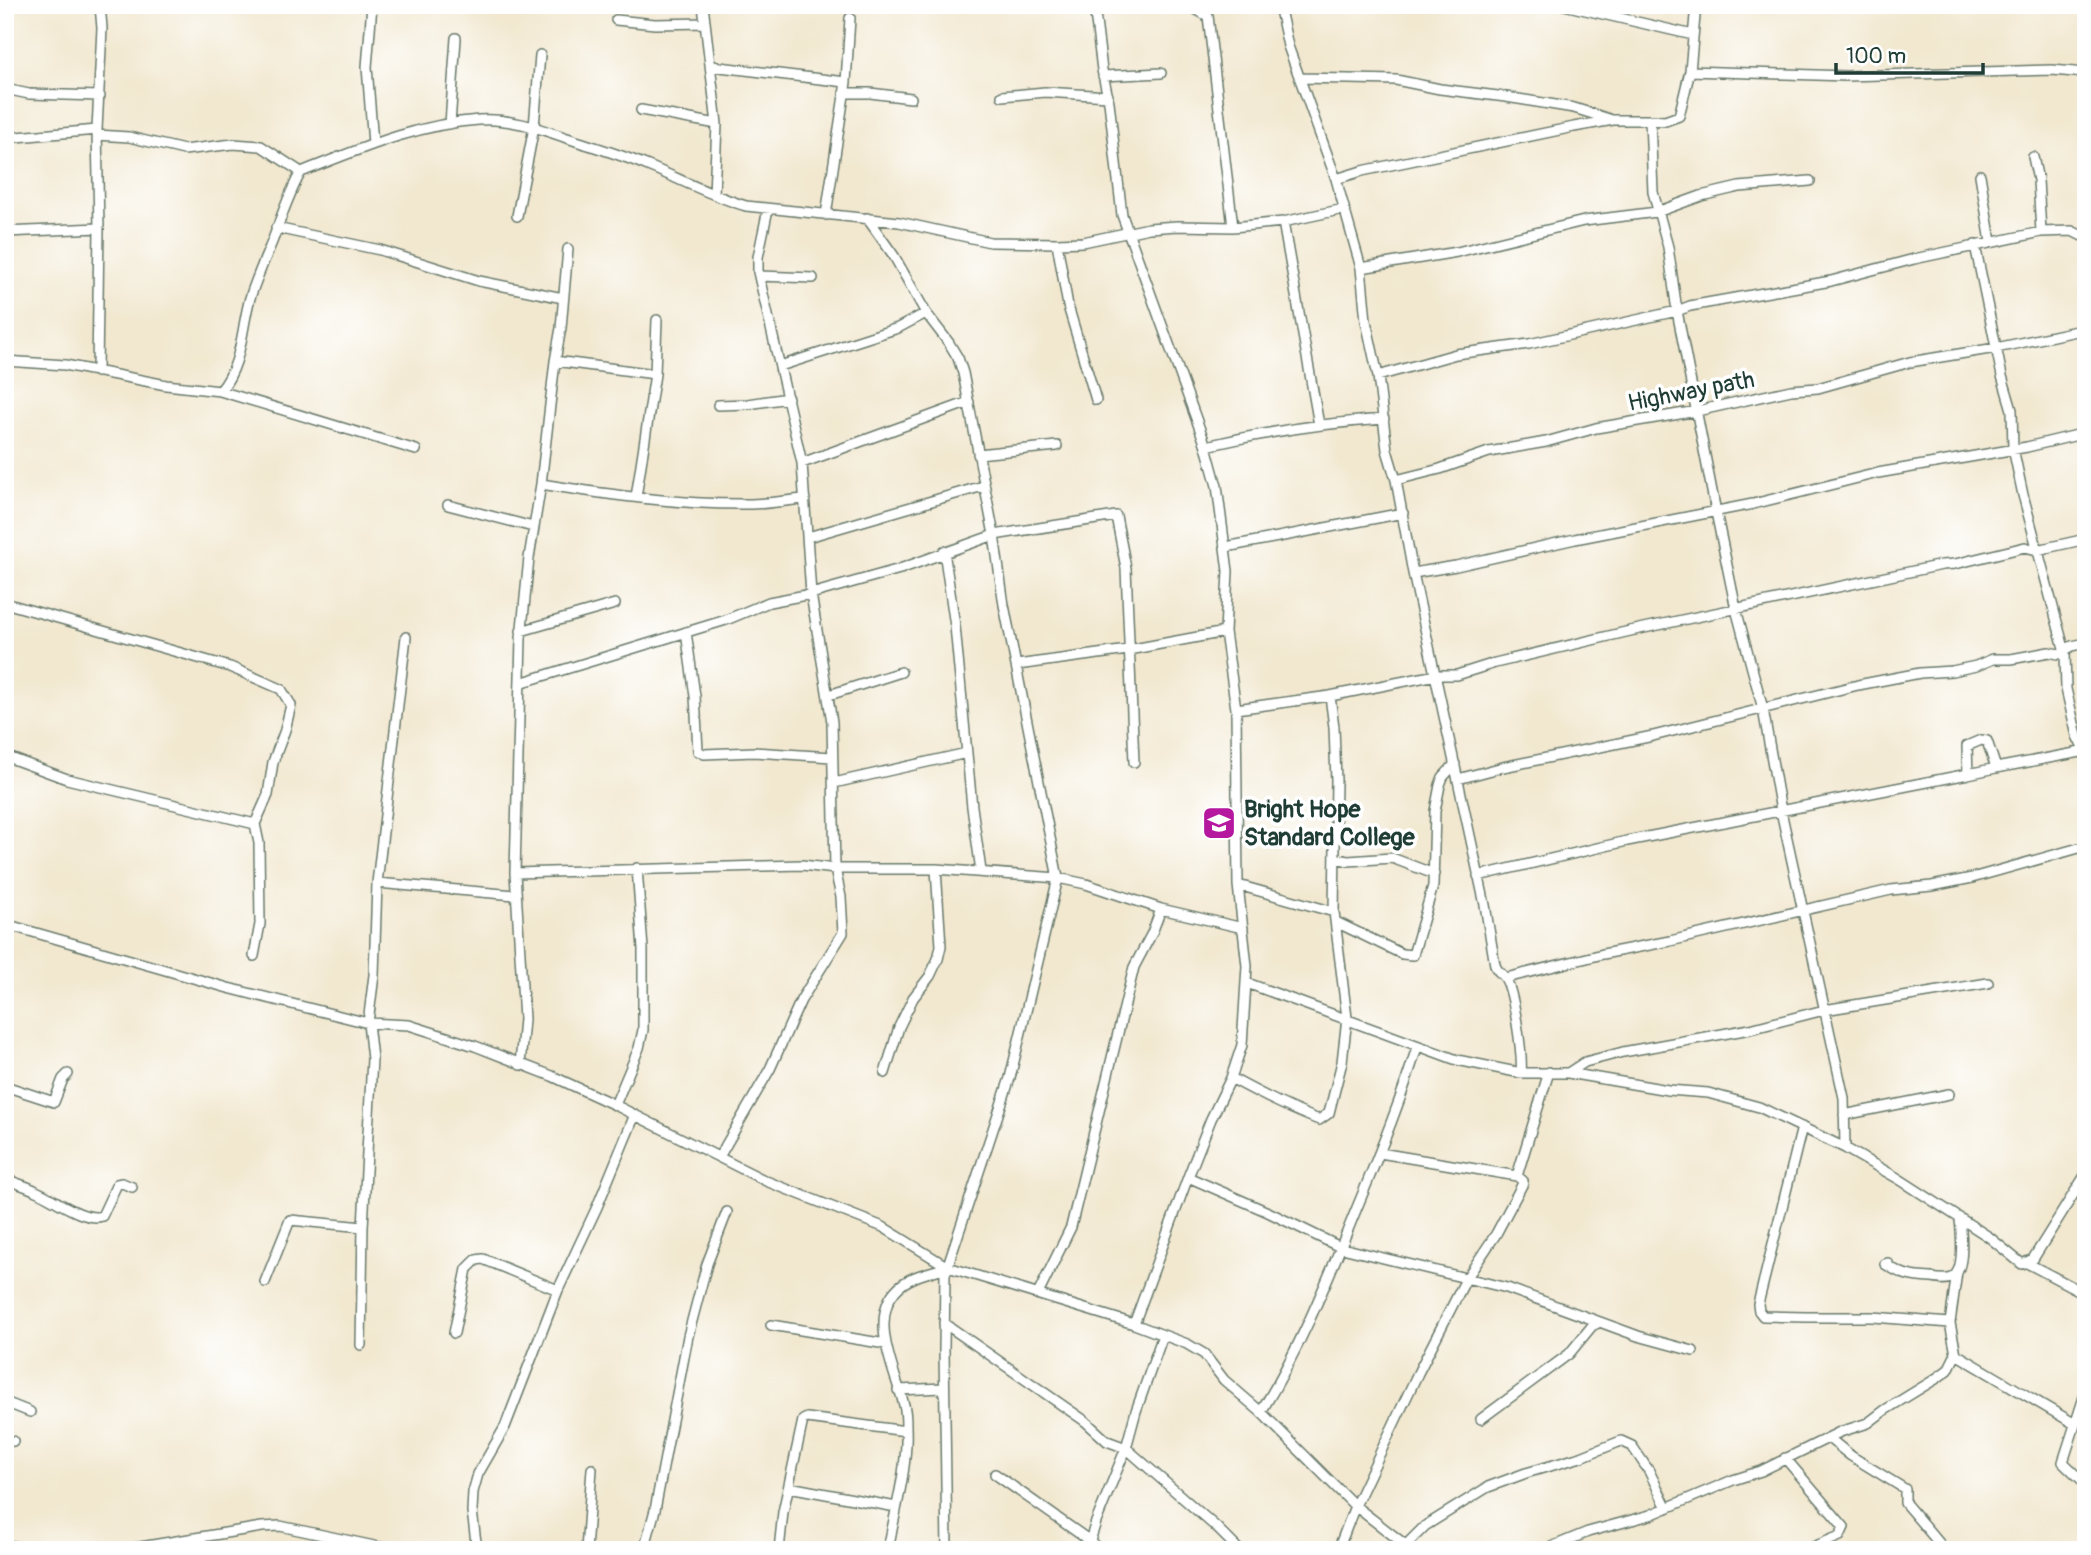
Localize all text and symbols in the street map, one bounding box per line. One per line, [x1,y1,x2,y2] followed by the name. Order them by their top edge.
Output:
[1836,32,1982,76] scale bar
[1846,43,1906,70] text: 100 m
[1625,365,1757,418] street label: Highway path
[1244,795,1416,852] place label: Bright Hope Standard College
[1200,804,1238,842] school or university icon: Bright Hope Standard College

